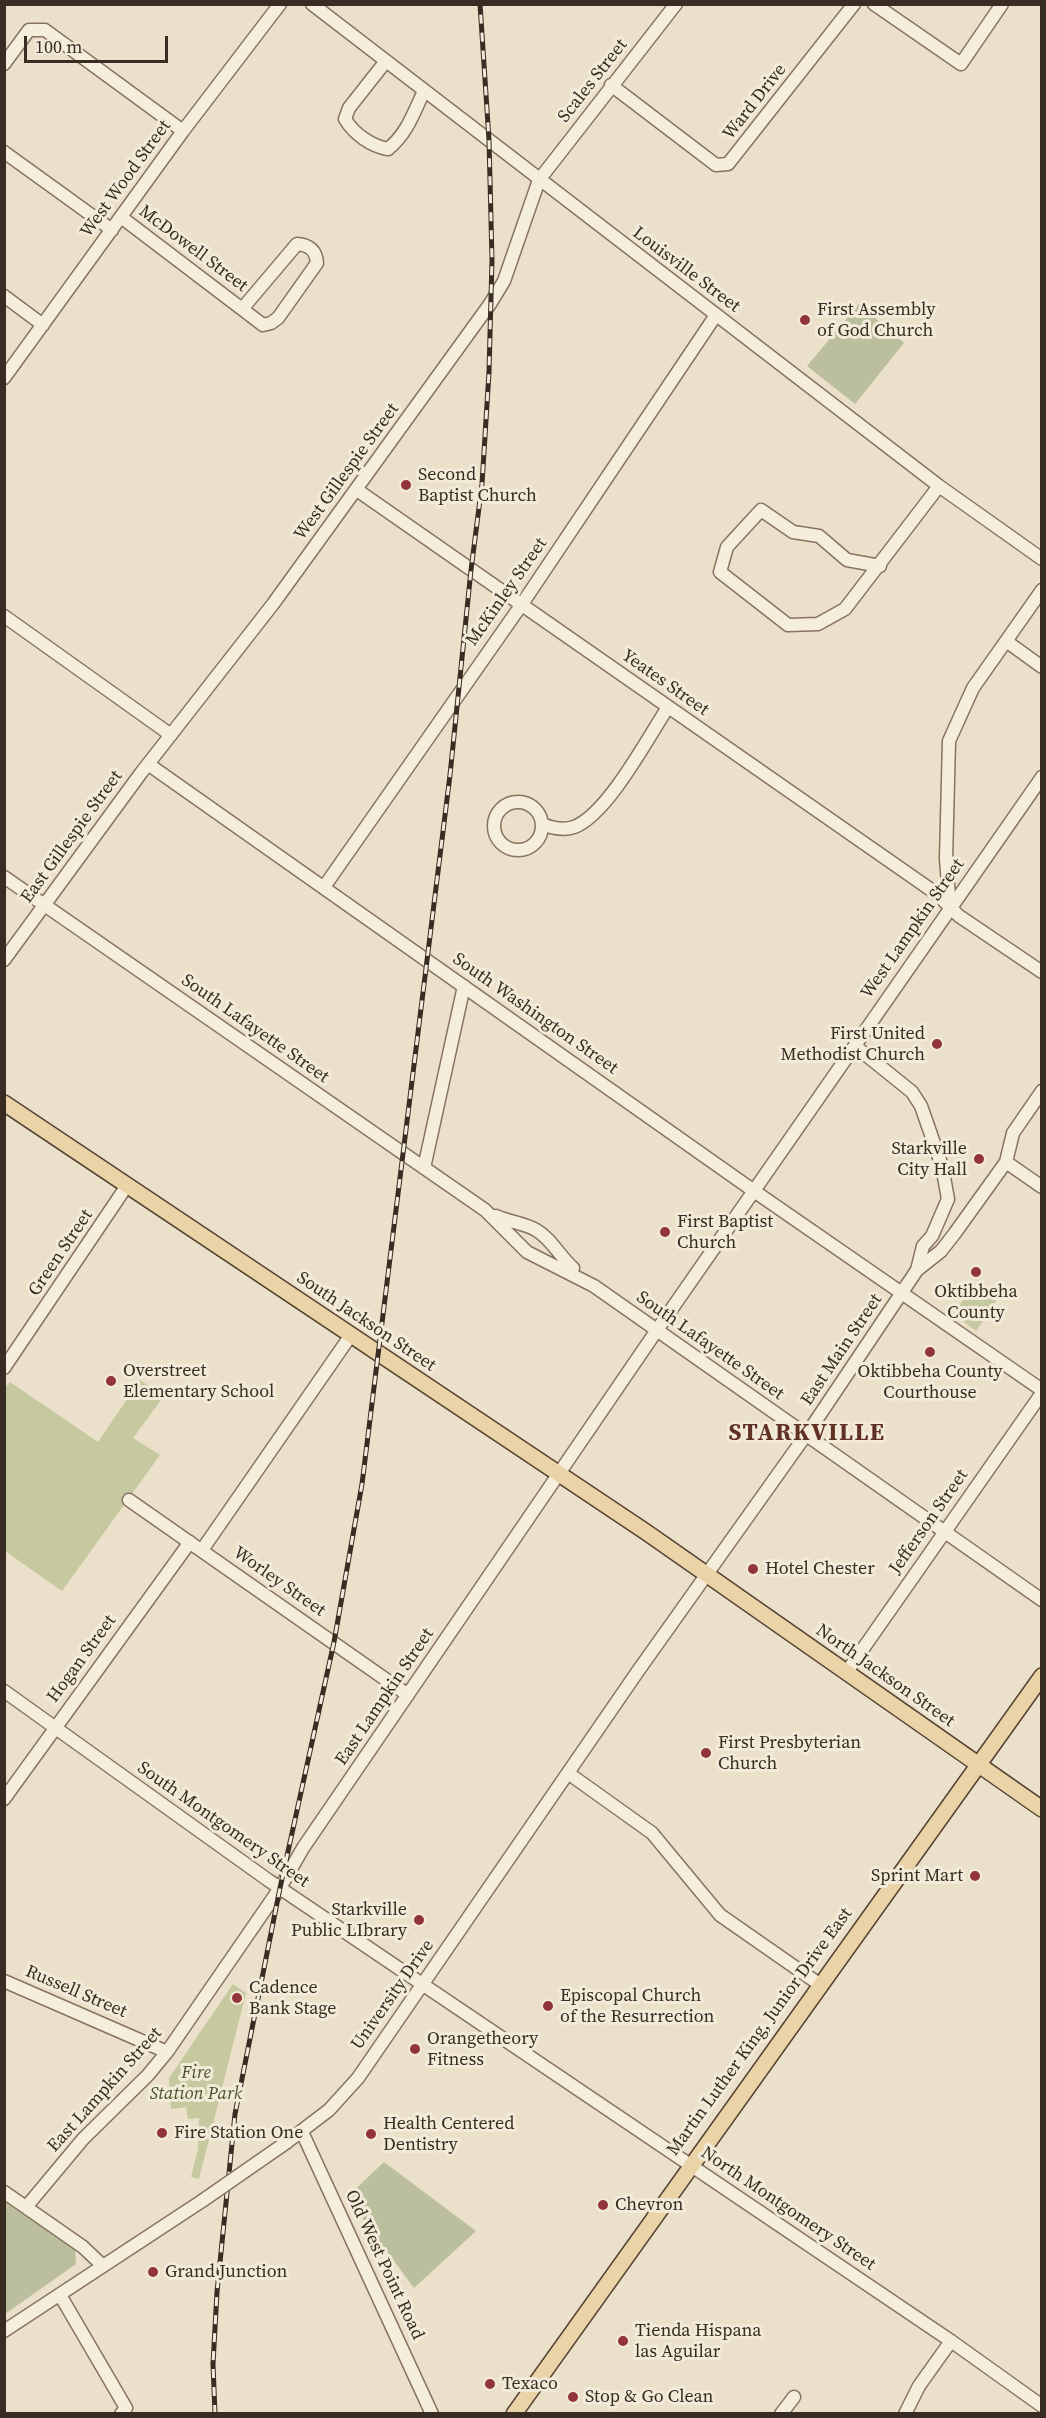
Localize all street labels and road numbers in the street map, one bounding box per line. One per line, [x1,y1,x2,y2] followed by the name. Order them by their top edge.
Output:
[554,35,632,127] street label: Scales Street
[719,60,791,144] street label: Ward Drive
[76,116,176,242] street label: West Wood Street
[134,201,252,297] street label: McDowell Street
[628,223,744,317] street label: Louisville Street
[290,399,404,545] street label: West Gillespie Street
[462,534,552,650] street label: McKinley Street
[617,645,713,721] street label: Yeates Street
[17,766,127,908] street label: East Gillespie Street
[857,855,969,1003] street label: West Lampkin Street
[448,949,622,1079] street label: South Washington Street
[177,970,333,1088] street label: South Lafayette Street
[24,1206,98,1300] street label: Green Street
[292,1267,440,1377] street label: South Jackson Street
[632,1287,788,1405] street label: South Lafayette Street
[797,1290,887,1410] street label: East Main Street
[885,1465,973,1579] street label: Jefferson Street
[229,1542,329,1622] street label: Worley Street
[43,1611,121,1707] street label: Hogan Street
[811,1620,959,1732] street label: North Jackson Street
[331,1624,439,1770] street label: East Lampkin Street
[133,1757,313,1893] street label: South Montgomery Street
[663,1904,857,2160] street label: Martin Luther King, Junior Drive East
[347,1936,439,2054] street label: University Drive
[22,1961,130,2023] street label: Russell Street
[43,2023,167,2157] street label: East Lampkin Street
[696,2142,880,2276] street label: North Montgomery Street
[340,2187,428,2343] street label: Old West Point Road

